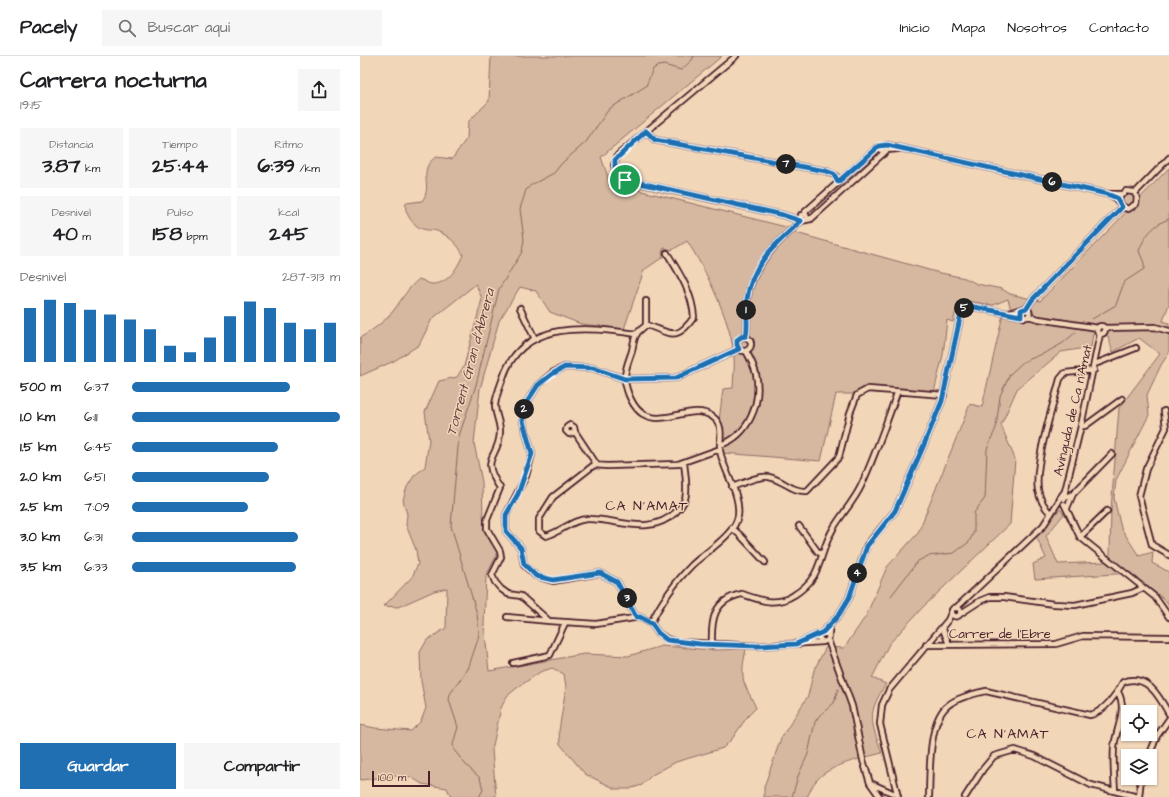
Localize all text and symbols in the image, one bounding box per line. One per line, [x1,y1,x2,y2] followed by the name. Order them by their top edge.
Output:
[102,10,382,46] search box
[20,14,78,41] text: Pacely
[116,17,138,39] icon: search
[148,17,230,38] text: Buscar aquí
[899,18,930,38] text: Inicio
[952,18,985,38] text: Mapa
[1007,18,1067,38] text: Nosotros
[1089,18,1149,38] text: Contacto
[20,65,207,96] text: Carrera nocturna
[298,69,340,111] button: share
[20,96,42,114] text: 19:15
[49,137,93,152] text: Distancia
[162,137,198,152] text: Tiempo
[274,137,303,152] text: Ritmo
[42,152,81,180] text: 3.87
[152,152,208,180] text: 25:44
[258,152,295,180] text: 6:39
[776,154,796,174] pin: 7
[783,156,789,171] text: 7
[81,161,100,176] text: km
[295,161,320,176] text: /km
[608,163,642,197] pin
[614,169,636,191] icon: arrive
[1042,172,1062,192] pin: 6
[1049,174,1055,189] text: 6
[52,205,91,220] text: Desnivel
[167,205,193,220] text: Pulso
[278,205,299,220] text: kcal
[52,220,78,248] text: 40
[153,220,182,248] text: 158
[269,220,308,248] text: 245
[78,229,91,244] text: m
[182,229,207,244] text: bpm
[20,268,66,286] text: Desnivel
[282,268,340,286] text: 287–313 m
[442,286,500,438] water label: Torrent Gran d'Abrera
[954,298,974,318] pin: 5
[736,300,756,320] pin: 1
[960,300,968,315] text: 5
[745,302,747,317] text: 1
[1049,342,1098,478] street label: Avinguda de Ca n'Amat
[20,378,61,396] text: 500 m
[84,378,109,396] text: 6:37
[514,399,534,419] pin: 2
[521,401,527,416] text: 2
[20,408,55,426] text: 1.0 km
[84,408,98,426] text: 6:11
[20,438,56,456] text: 1.5 km
[84,438,112,456] text: 6:45
[20,468,61,486] text: 2.0 km
[84,468,105,486] text: 6:51
[606,496,688,516] district label: CA N'AMAT
[20,498,62,516] text: 2.5 km
[84,498,110,516] text: 7:09
[20,528,60,546] text: 3.0 km
[84,528,103,546] text: 6:31
[20,558,61,576] text: 3.5 km
[84,558,108,576] text: 6:33
[847,563,867,583] pin: 4
[853,565,861,580] text: 4
[617,588,637,608] pin: 3
[624,590,630,605] text: 3
[949,625,1051,643] street label: Carrer de l'Ebre
[1121,705,1157,785] map controls
[1121,705,1157,741] button: locate
[967,724,1049,744] district label: CA N'AMAT
[20,743,176,789] button: Guardar
[184,743,340,789] button: Compartir
[1121,749,1157,785] button: layers
[372,769,430,788] scale bar
[378,770,406,785] text: 100 m

